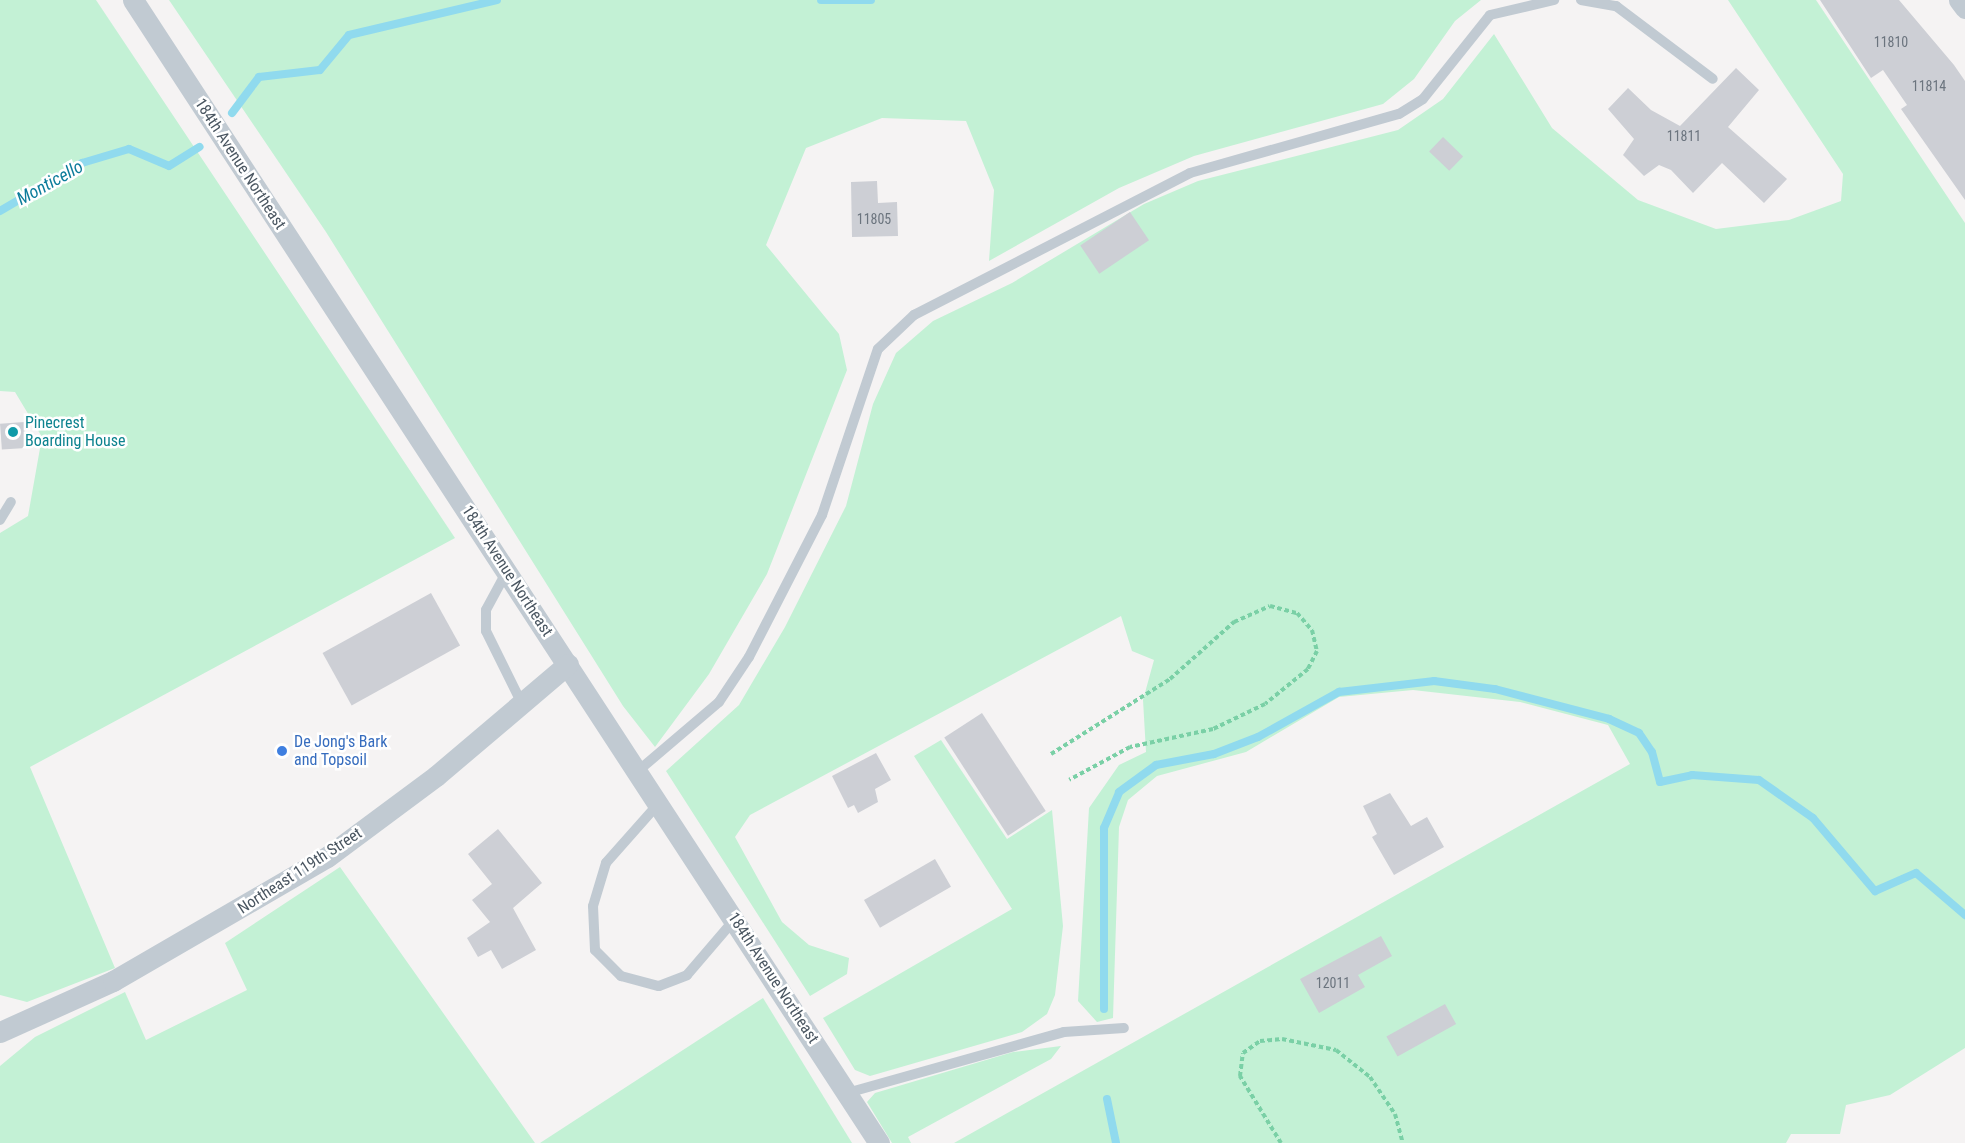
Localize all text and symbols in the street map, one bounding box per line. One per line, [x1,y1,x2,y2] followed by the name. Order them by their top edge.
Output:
[1874,34,1908,50] house number: 11810
[1912,78,1946,94] house number: 11814
[190,95,290,233] street label: 184th Avenue Northeast
[1667,128,1701,144] house number: 11811
[13,156,87,210] water label: Monticello
[857,211,891,227] house number: 11805
[25,413,126,451] place label: Pinecrest Boarding House
[6,425,20,439] marker: Pinecrest Boarding House
[457,502,557,640] street label: 184th Avenue Northeast
[294,732,387,770] place label: De Jong's Bark and Topsoil
[275,744,289,758] marker: De Jong's Bark and Topsoil
[234,824,366,918] street label: Northeast 119th Street
[723,909,823,1047] street label: 184th Avenue Northeast
[1316,975,1350,991] house number: 12011

